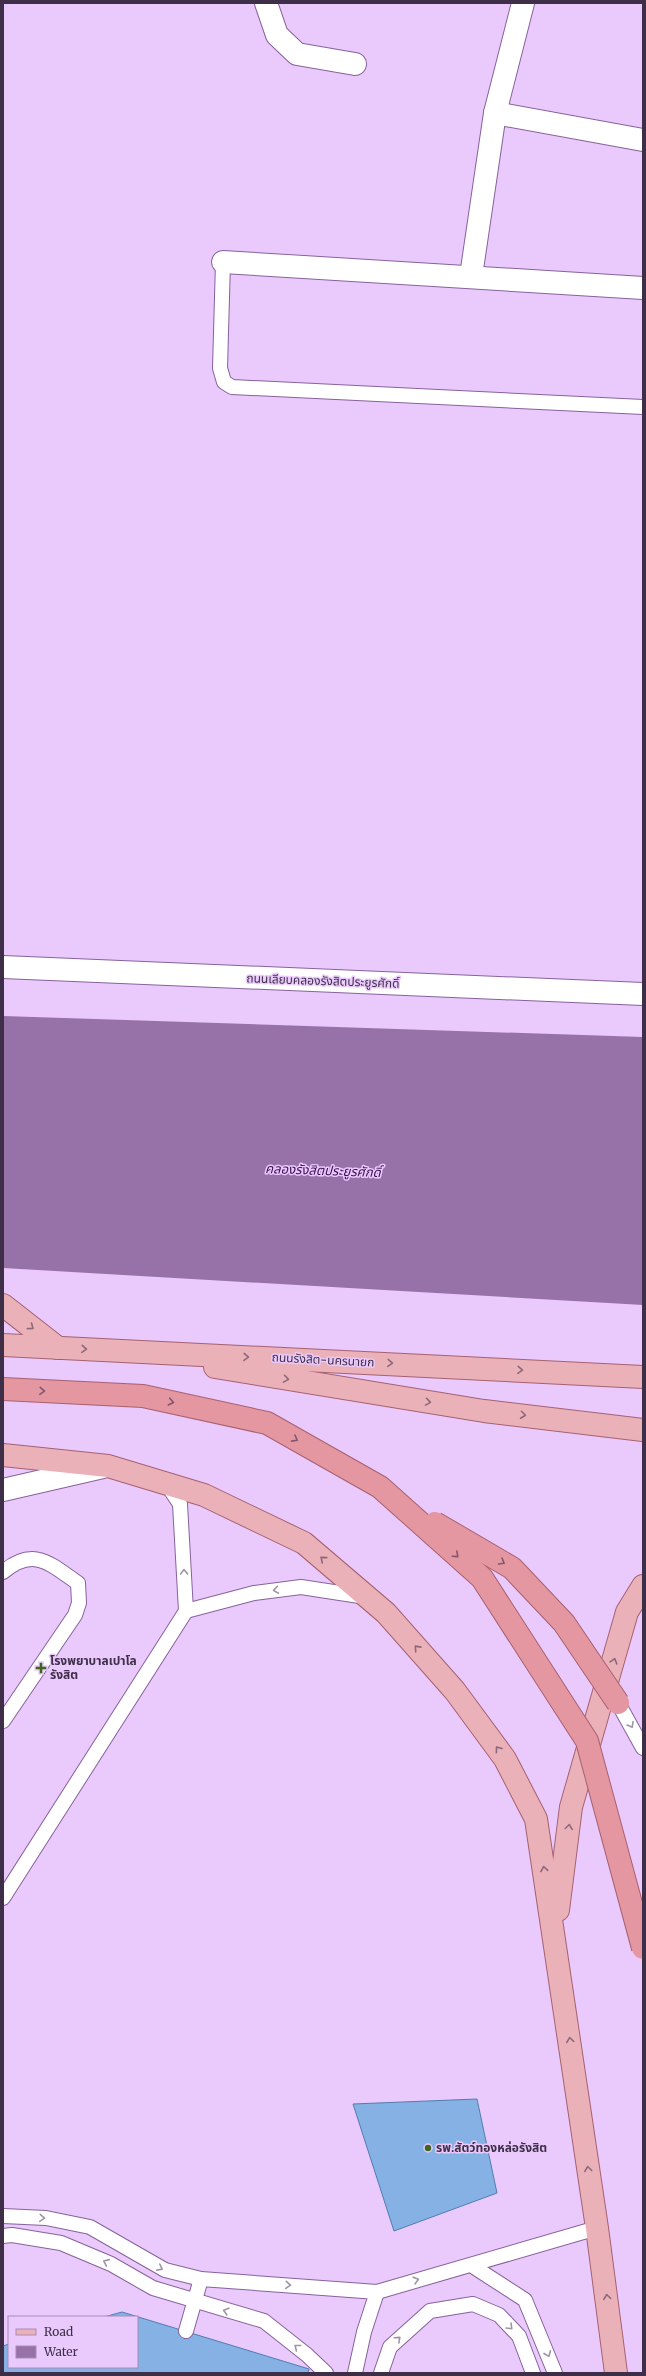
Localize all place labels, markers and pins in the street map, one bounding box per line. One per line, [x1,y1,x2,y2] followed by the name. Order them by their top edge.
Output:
[50,1653,137,1682] place label: โรงพยาบาลเปาโล รังสิต
[35,1662,47,1674] marker: โรงพยาบาลเปาโล รังสิต
[436,2140,547,2155] place label: รพ.สัตว์ทองหล่อรังสิต
[423,2143,433,2153] marker: รพ.สัตว์ทองหล่อรังสิต

